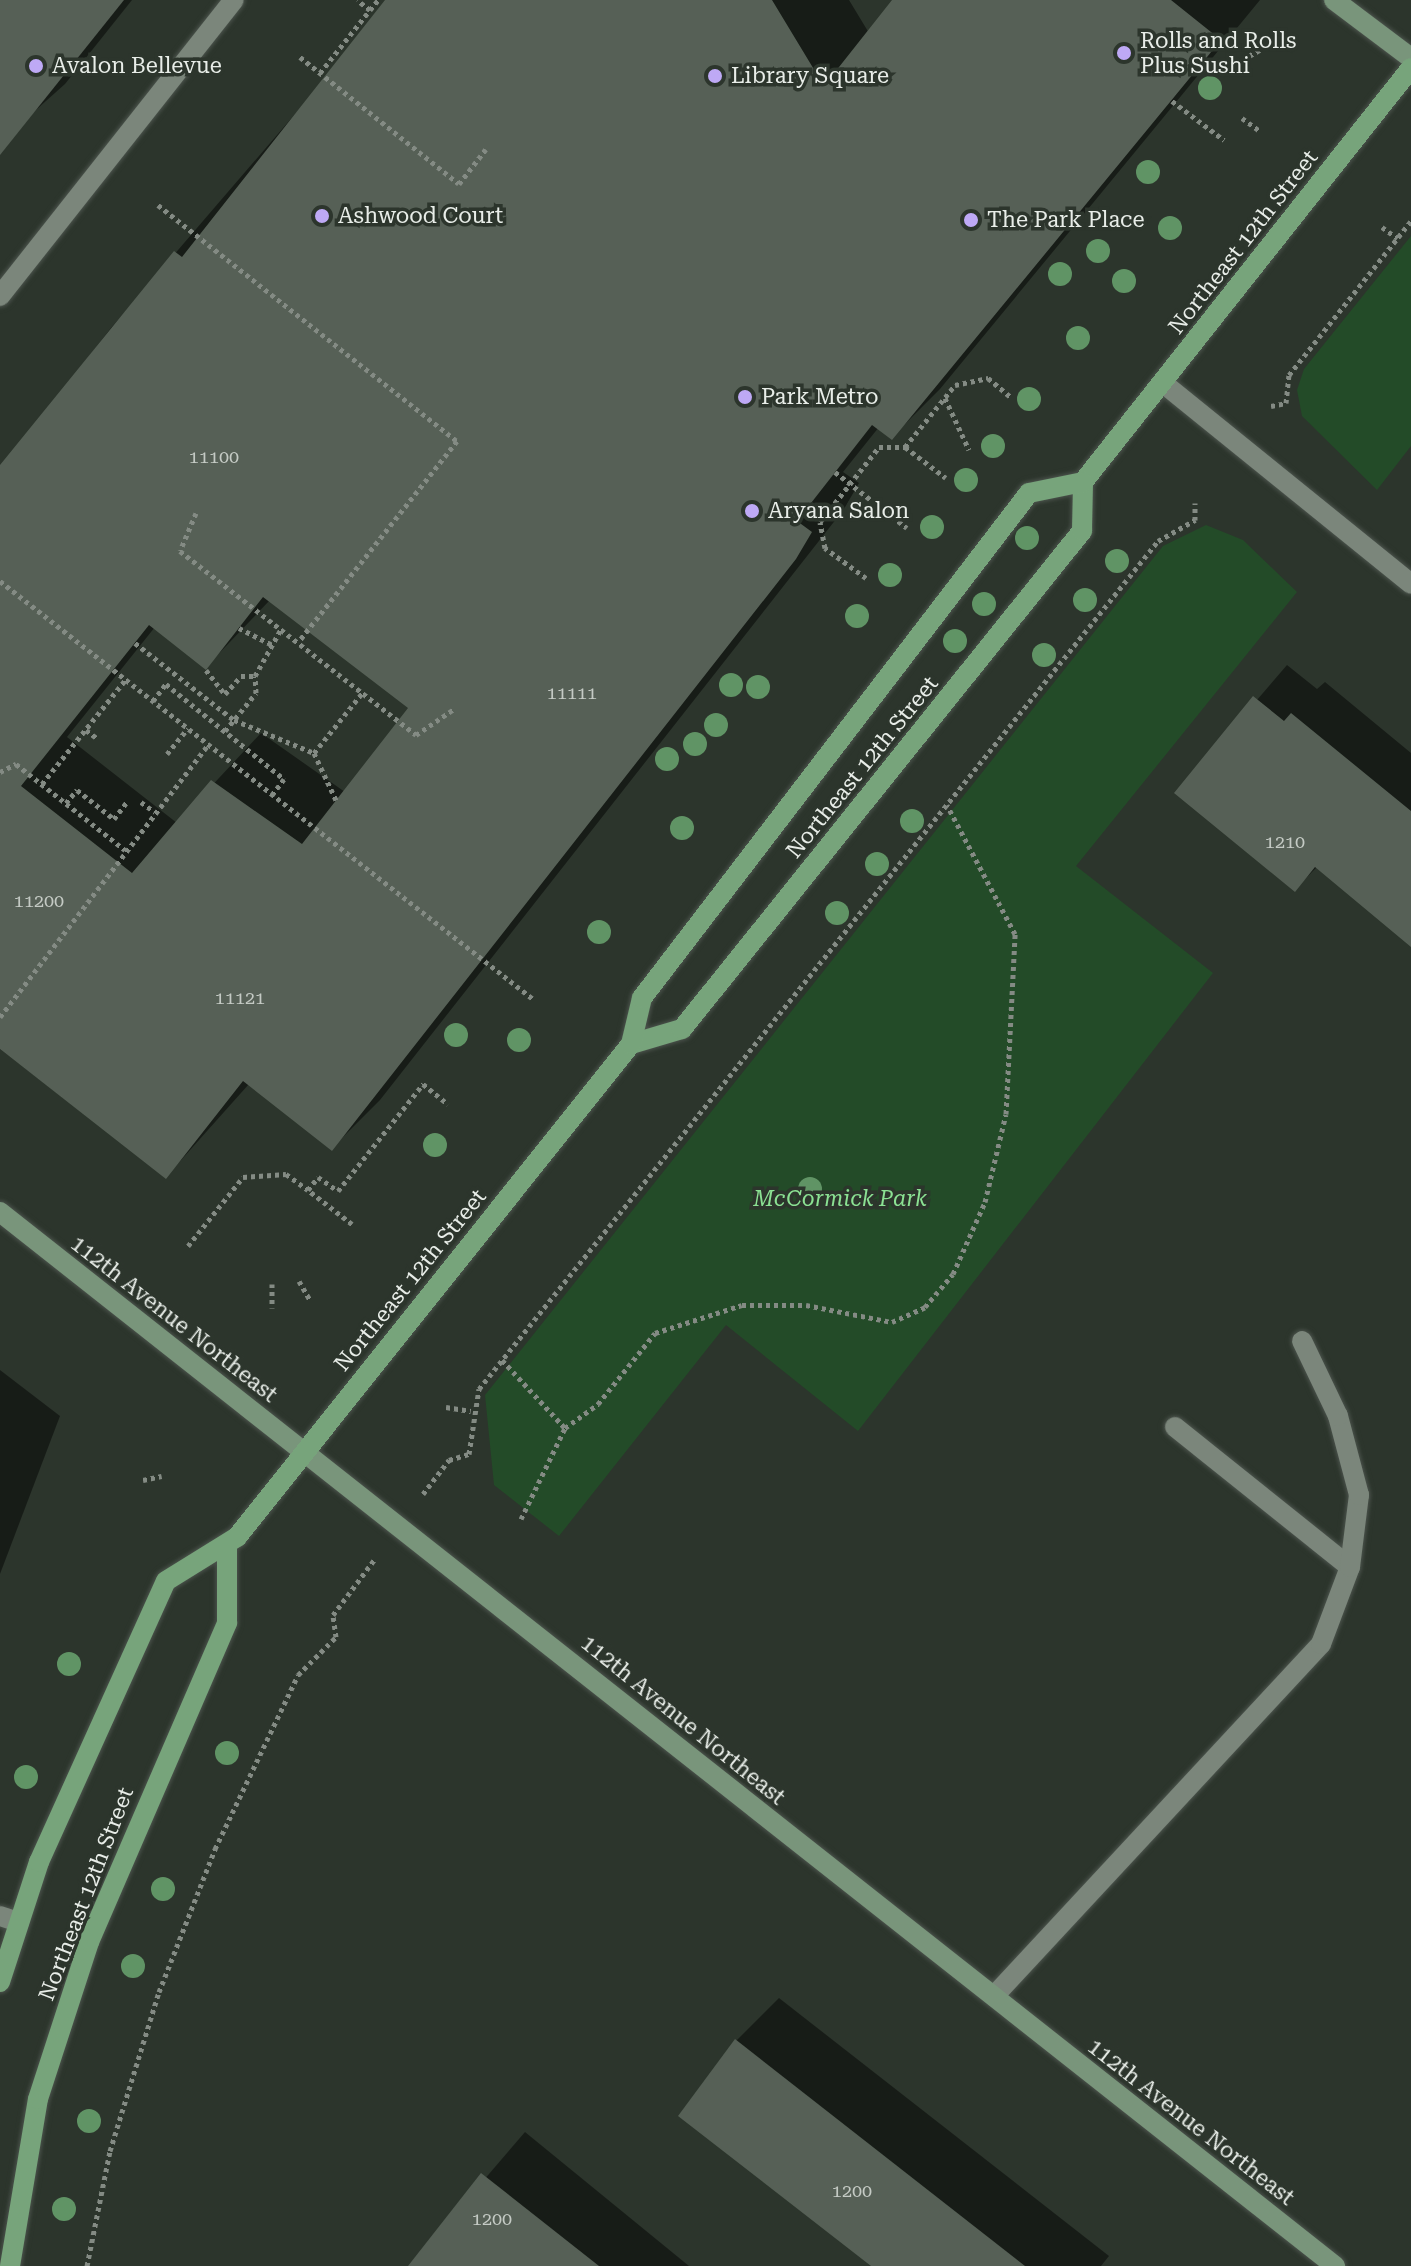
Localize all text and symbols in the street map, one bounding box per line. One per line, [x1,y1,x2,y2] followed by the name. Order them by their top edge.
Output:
[1140,27,1296,78] place label: Rolls and Rolls Plus Sushi
[1115,44,1133,62] marker: Rolls and Rolls Plus Sushi
[52,53,222,79] place label: Avalon Bellevue
[27,57,45,75] marker: Avalon Bellevue
[731,63,889,89] place label: Library Square
[706,67,724,85] marker: Library Square
[1163,145,1323,339] street label: Northeast 12th Street
[338,203,503,229] place label: Ashwood Court
[313,207,331,225] marker: Ashwood Court
[987,207,1144,233] place label: The Park Place
[962,211,980,229] marker: The Park Place
[761,384,878,410] place label: Park Metro
[736,388,754,406] marker: Park Metro
[189,446,239,468] house number: 11100
[768,498,909,524] place label: Aryana Salon
[743,502,761,520] marker: Aryana Salon
[780,671,944,863] street label: Northeast 12th Street
[547,682,597,704] house number: 11111
[1265,831,1305,853] house number: 1210
[14,890,64,912] house number: 11200
[215,987,265,1009] house number: 11121
[328,1184,492,1376] street label: Northeast 12th Street
[753,1186,927,1212] park label: McCormick Park
[66,1230,282,1408] street label: 112th Avenue Northeast
[576,1630,790,1810] street label: 112th Avenue Northeast
[33,1784,139,2004] street label: Northeast 12th Street
[1083,2033,1299,2211] street label: 112th Avenue Northeast
[832,2180,872,2202] house number: 1200
[472,2208,512,2230] house number: 1200

